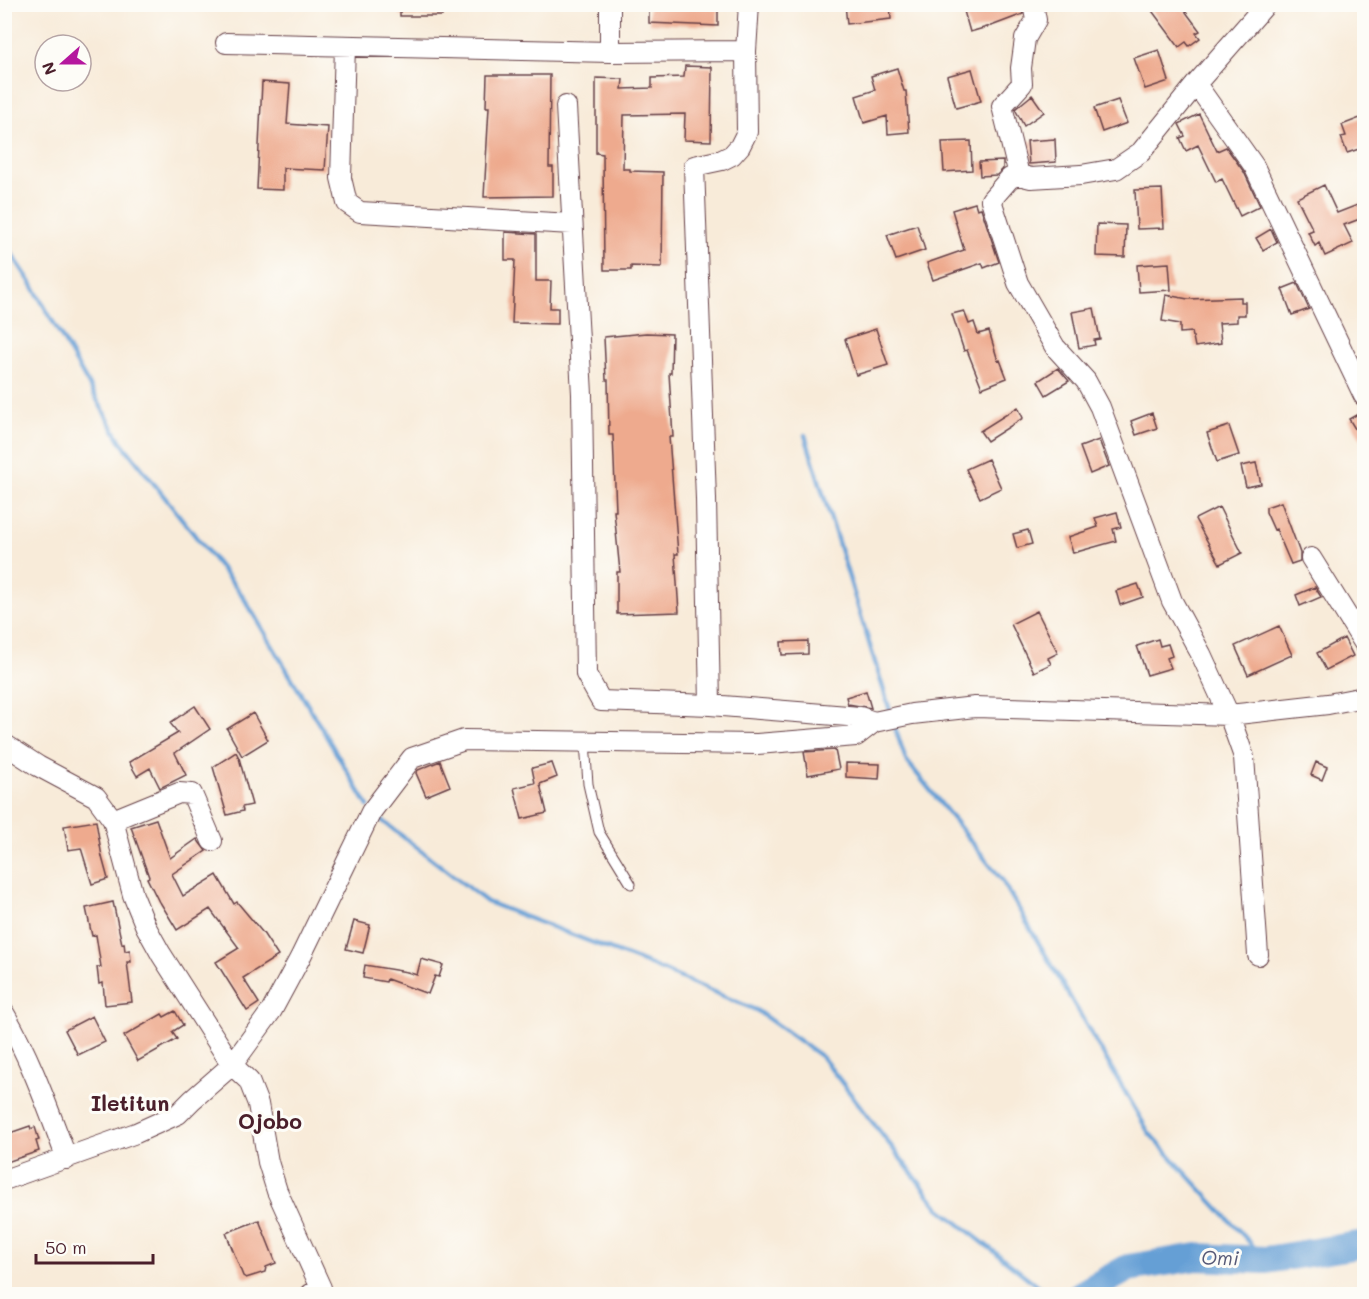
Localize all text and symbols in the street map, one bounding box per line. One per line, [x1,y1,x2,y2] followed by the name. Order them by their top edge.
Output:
[33,33,93,93] north arrow
[37,59,61,78] text: N
[91,1089,169,1116] district label: Iletitun
[238,1107,302,1134] district label: Ojobo
[36,1227,153,1265] scale bar
[45,1235,87,1259] text: 50 m
[1201,1244,1240,1270] water label: Omi

